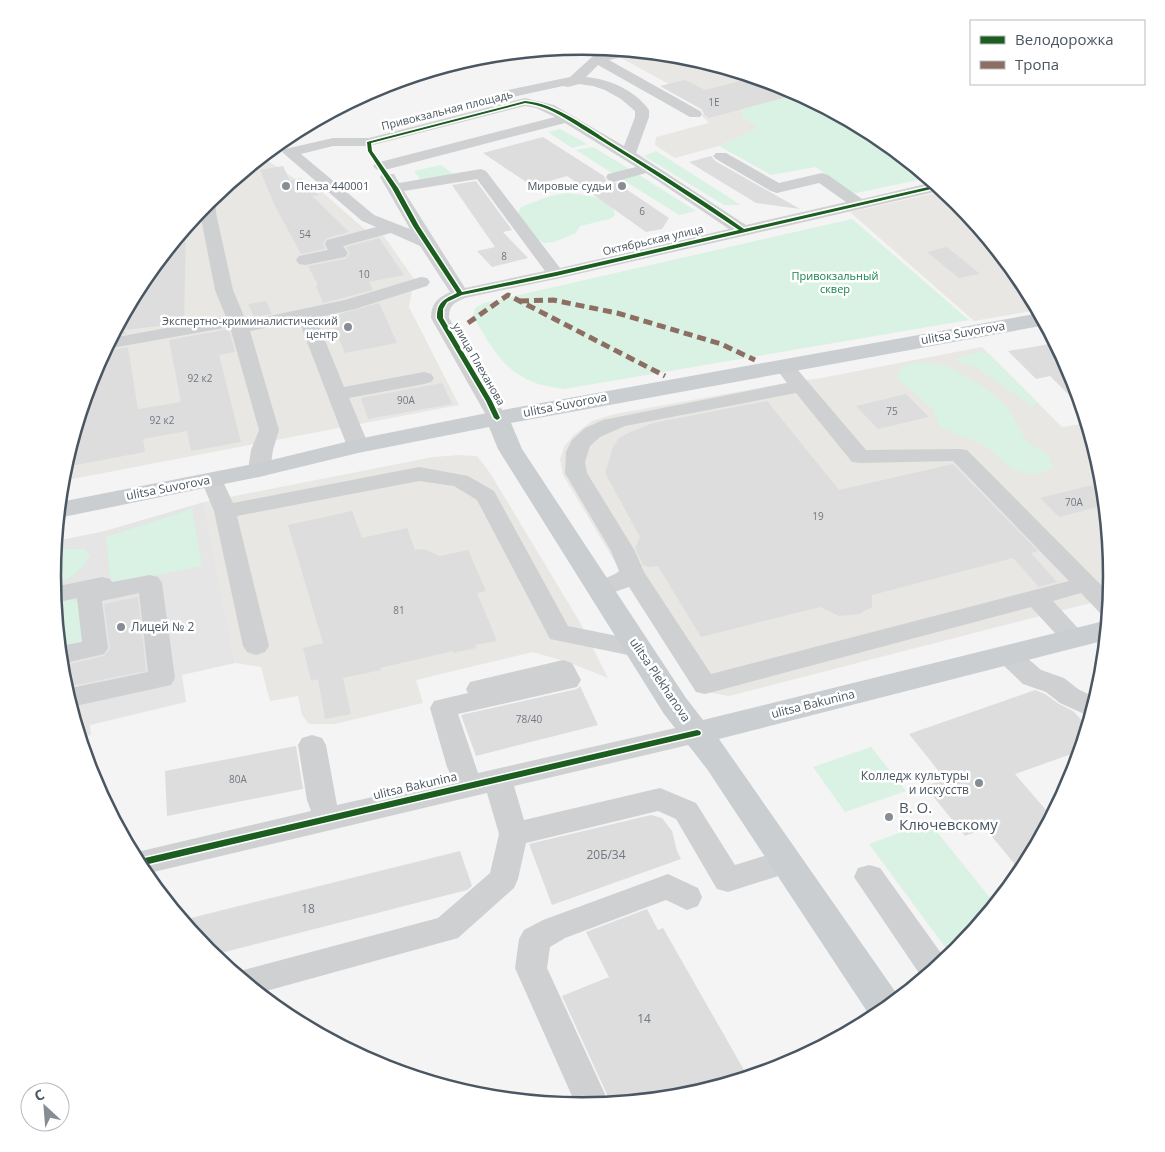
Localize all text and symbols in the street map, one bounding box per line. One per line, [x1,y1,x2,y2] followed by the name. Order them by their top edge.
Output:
[970,20,1145,85] legend
[1015,29,1114,49] text: Велодорожка
[1015,54,1059,74] text: Тропа
[380,86,514,133] street label: Привокзальная площадь
[708,95,720,109] house number: 1Е
[296,178,369,193] place label: Пенза 440001
[527,178,612,193] place label: Мировые судьи
[280,180,292,192] marker: Пенза 440001
[616,180,628,192] marker: Мировые судьи
[639,204,645,218] house number: 6
[601,221,705,258] street label: Октябрьская улица
[299,227,311,241] house number: 54
[501,249,507,263] house number: 8
[358,267,370,281] house number: 10
[792,268,878,296] park label: Привокзальный сквер
[162,313,338,341] place label: Экспертно-криминалистический центр
[920,317,1006,348] street label: ulitsa Suvorova
[450,320,509,408] street label: улица Плеханова
[342,321,354,333] marker: Экспертно-криминалистический центр
[188,371,213,385] house number: 92 к2
[521,388,608,421] street label: ulitsa Suvorova
[397,393,416,407] house number: 90А
[886,404,898,418] house number: 75
[150,413,175,427] house number: 92 к2
[124,471,211,504] street label: ulitsa Suvorova
[1065,495,1084,509] house number: 70А
[812,509,824,523] house number: 19
[393,603,405,617] house number: 81
[131,618,194,635] place label: Лицей № 2
[115,621,127,633] marker: Лицей № 2
[626,634,695,725] street label: ulitsa Plekhanova
[769,685,857,722] street label: ulitsa Bakunina
[516,712,543,726] house number: 78/40
[861,767,969,798] place label: Колледж культуры и искусств
[371,768,459,803] street label: ulitsa Bakunina
[229,772,248,786] house number: 80А
[973,777,985,789] marker: Колледж культуры и искусств
[899,797,998,834] place label: В. О. Ключевскому
[883,811,895,823] marker: В. О. Ключевскому
[586,846,626,863] house number: 20Б/34
[301,900,315,917] house number: 18
[637,1010,651,1027] house number: 14
[20,1082,70,1132] north arrow
[31,1084,47,1105] text: С

